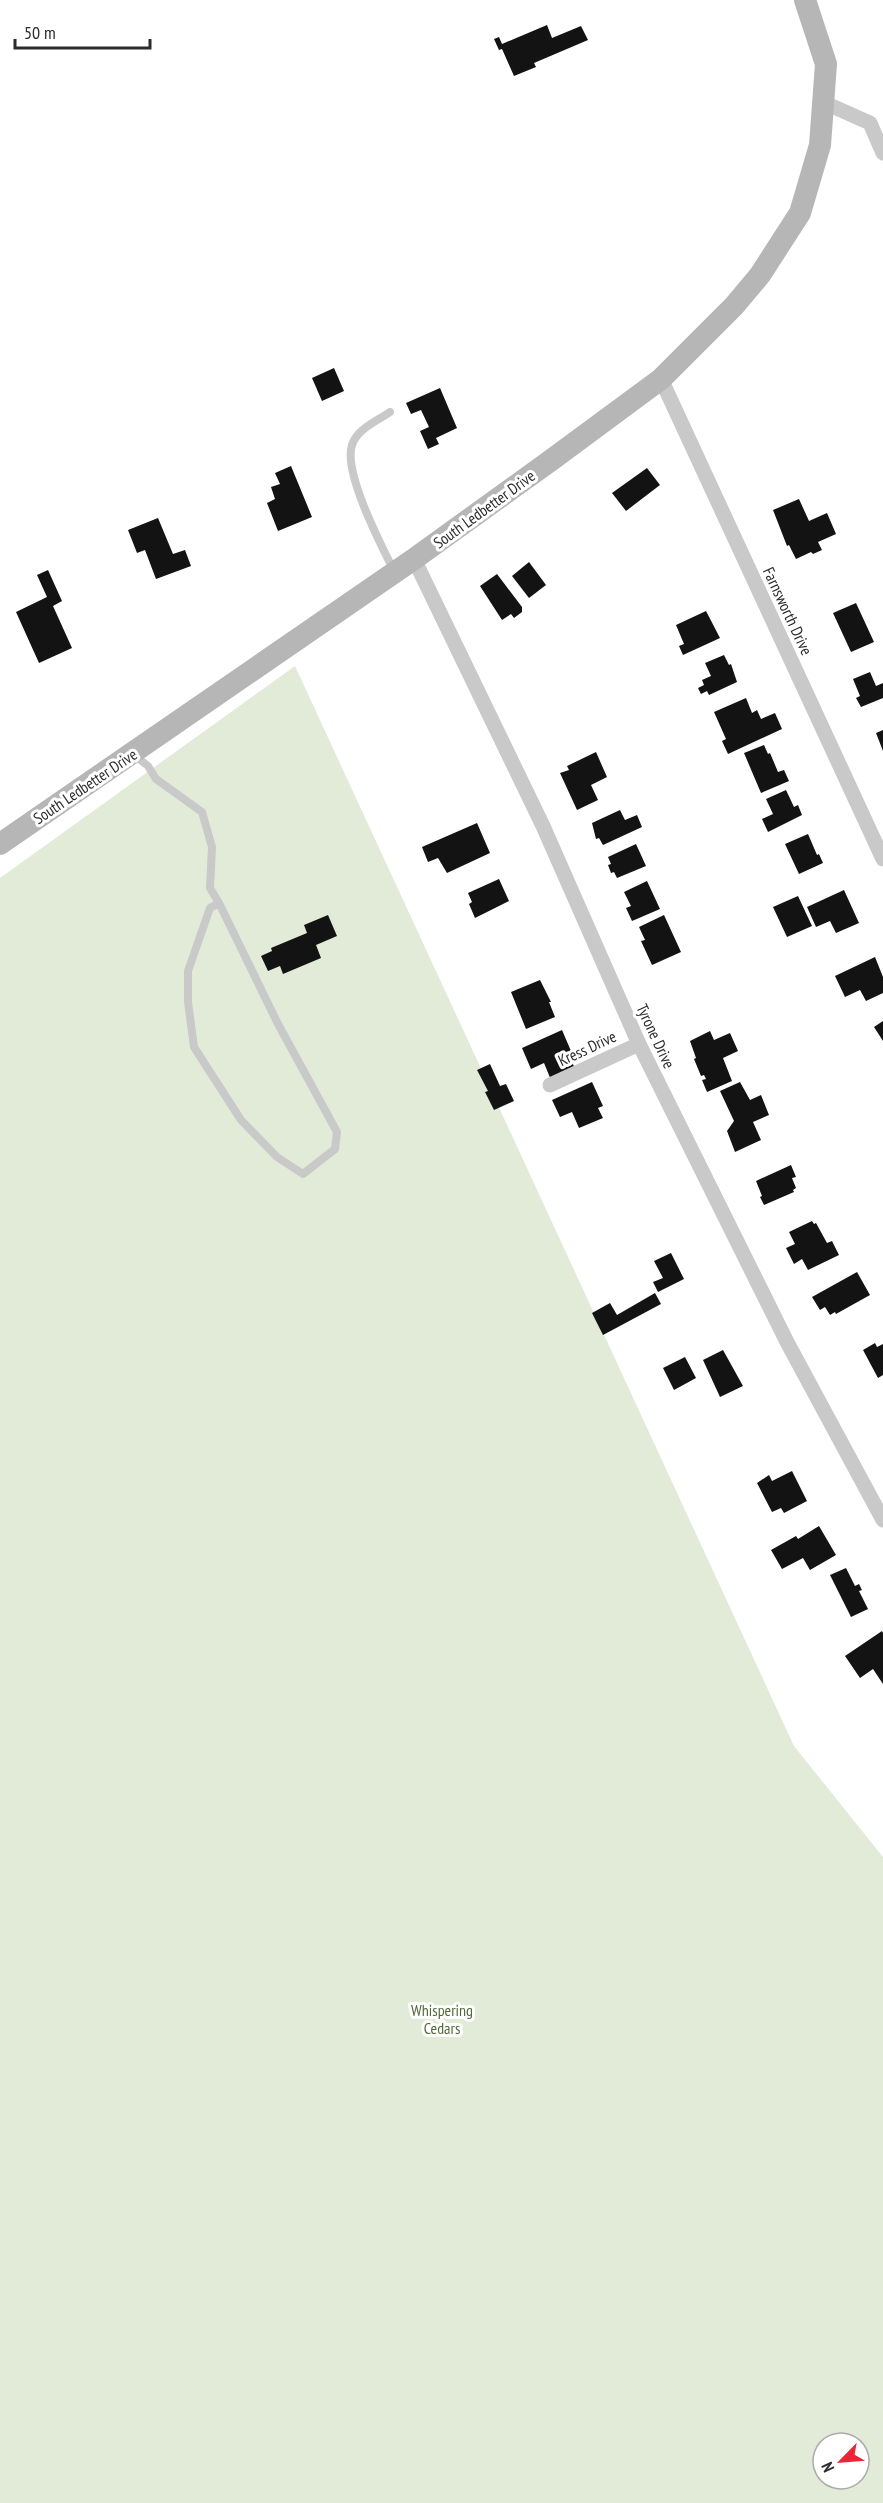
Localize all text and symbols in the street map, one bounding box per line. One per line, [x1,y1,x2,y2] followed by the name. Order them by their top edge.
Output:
[15,12,150,50] scale bar
[24,21,56,44] text: 50 m
[429,465,539,553] street label: South Ledbetter Drive
[759,564,817,658] street label: Farnsworth Drive
[29,744,141,828] street label: South Ledbetter Drive
[632,1001,680,1071] street label: Tyrone Drive
[555,1026,619,1070] street label: Kress Drive
[411,2000,473,2038] park label: Whispering Cedars
[811,2431,871,2491] north arrow
[817,2459,838,2475] text: N

